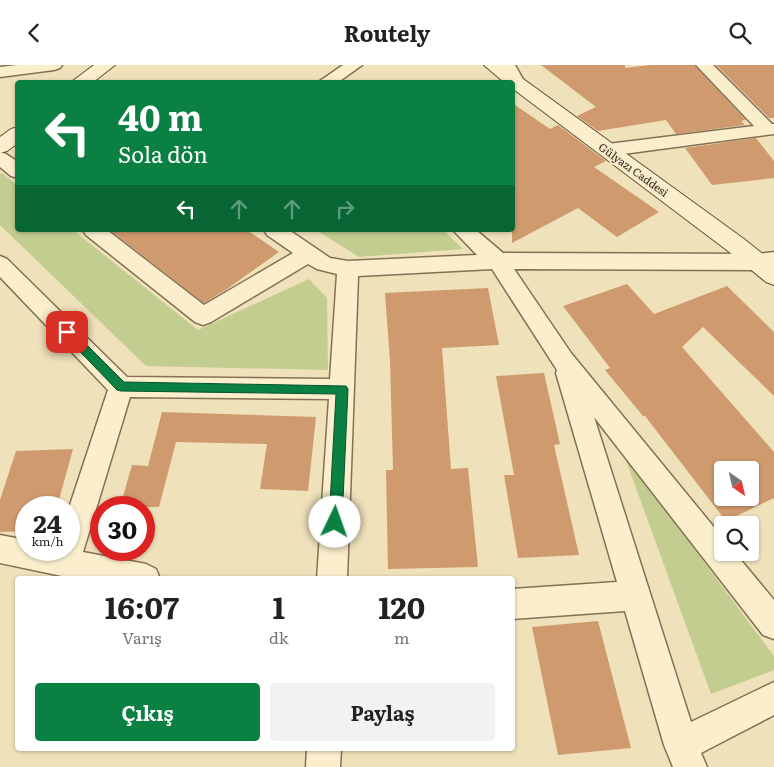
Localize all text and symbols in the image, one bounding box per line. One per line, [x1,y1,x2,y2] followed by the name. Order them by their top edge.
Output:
[344,16,430,49] text: Routely
[20,19,48,47] icon: back
[726,19,754,47] icon: search
[118,90,203,142] text: 40 m
[35,100,100,165] icon: left
[118,137,208,170] text: Sola dön
[596,138,672,200] street label: Gülyazı Caddesi
[172,195,200,223] icon: left
[225,195,253,223] icon: ahead
[278,195,306,223] icon: ahead
[331,195,359,223] icon: right
[46,311,88,353] pin
[53,318,81,346] icon: arrive
[714,461,759,506] north arrow
[714,461,759,561] map controls
[308,495,360,547] position arrow
[90,496,155,561] speed limit sign: 30
[33,504,62,541] text: 24
[714,516,759,561] button: search
[32,532,63,550] text: km/h
[105,584,179,628] text: 16:07
[272,584,285,628] text: 1
[378,584,425,628] text: 120
[122,625,162,649] text: Varış
[269,625,288,649] text: dk
[394,625,409,649] text: m
[35,683,260,741] button: Çıkış
[270,683,495,741] button: Paylaş

